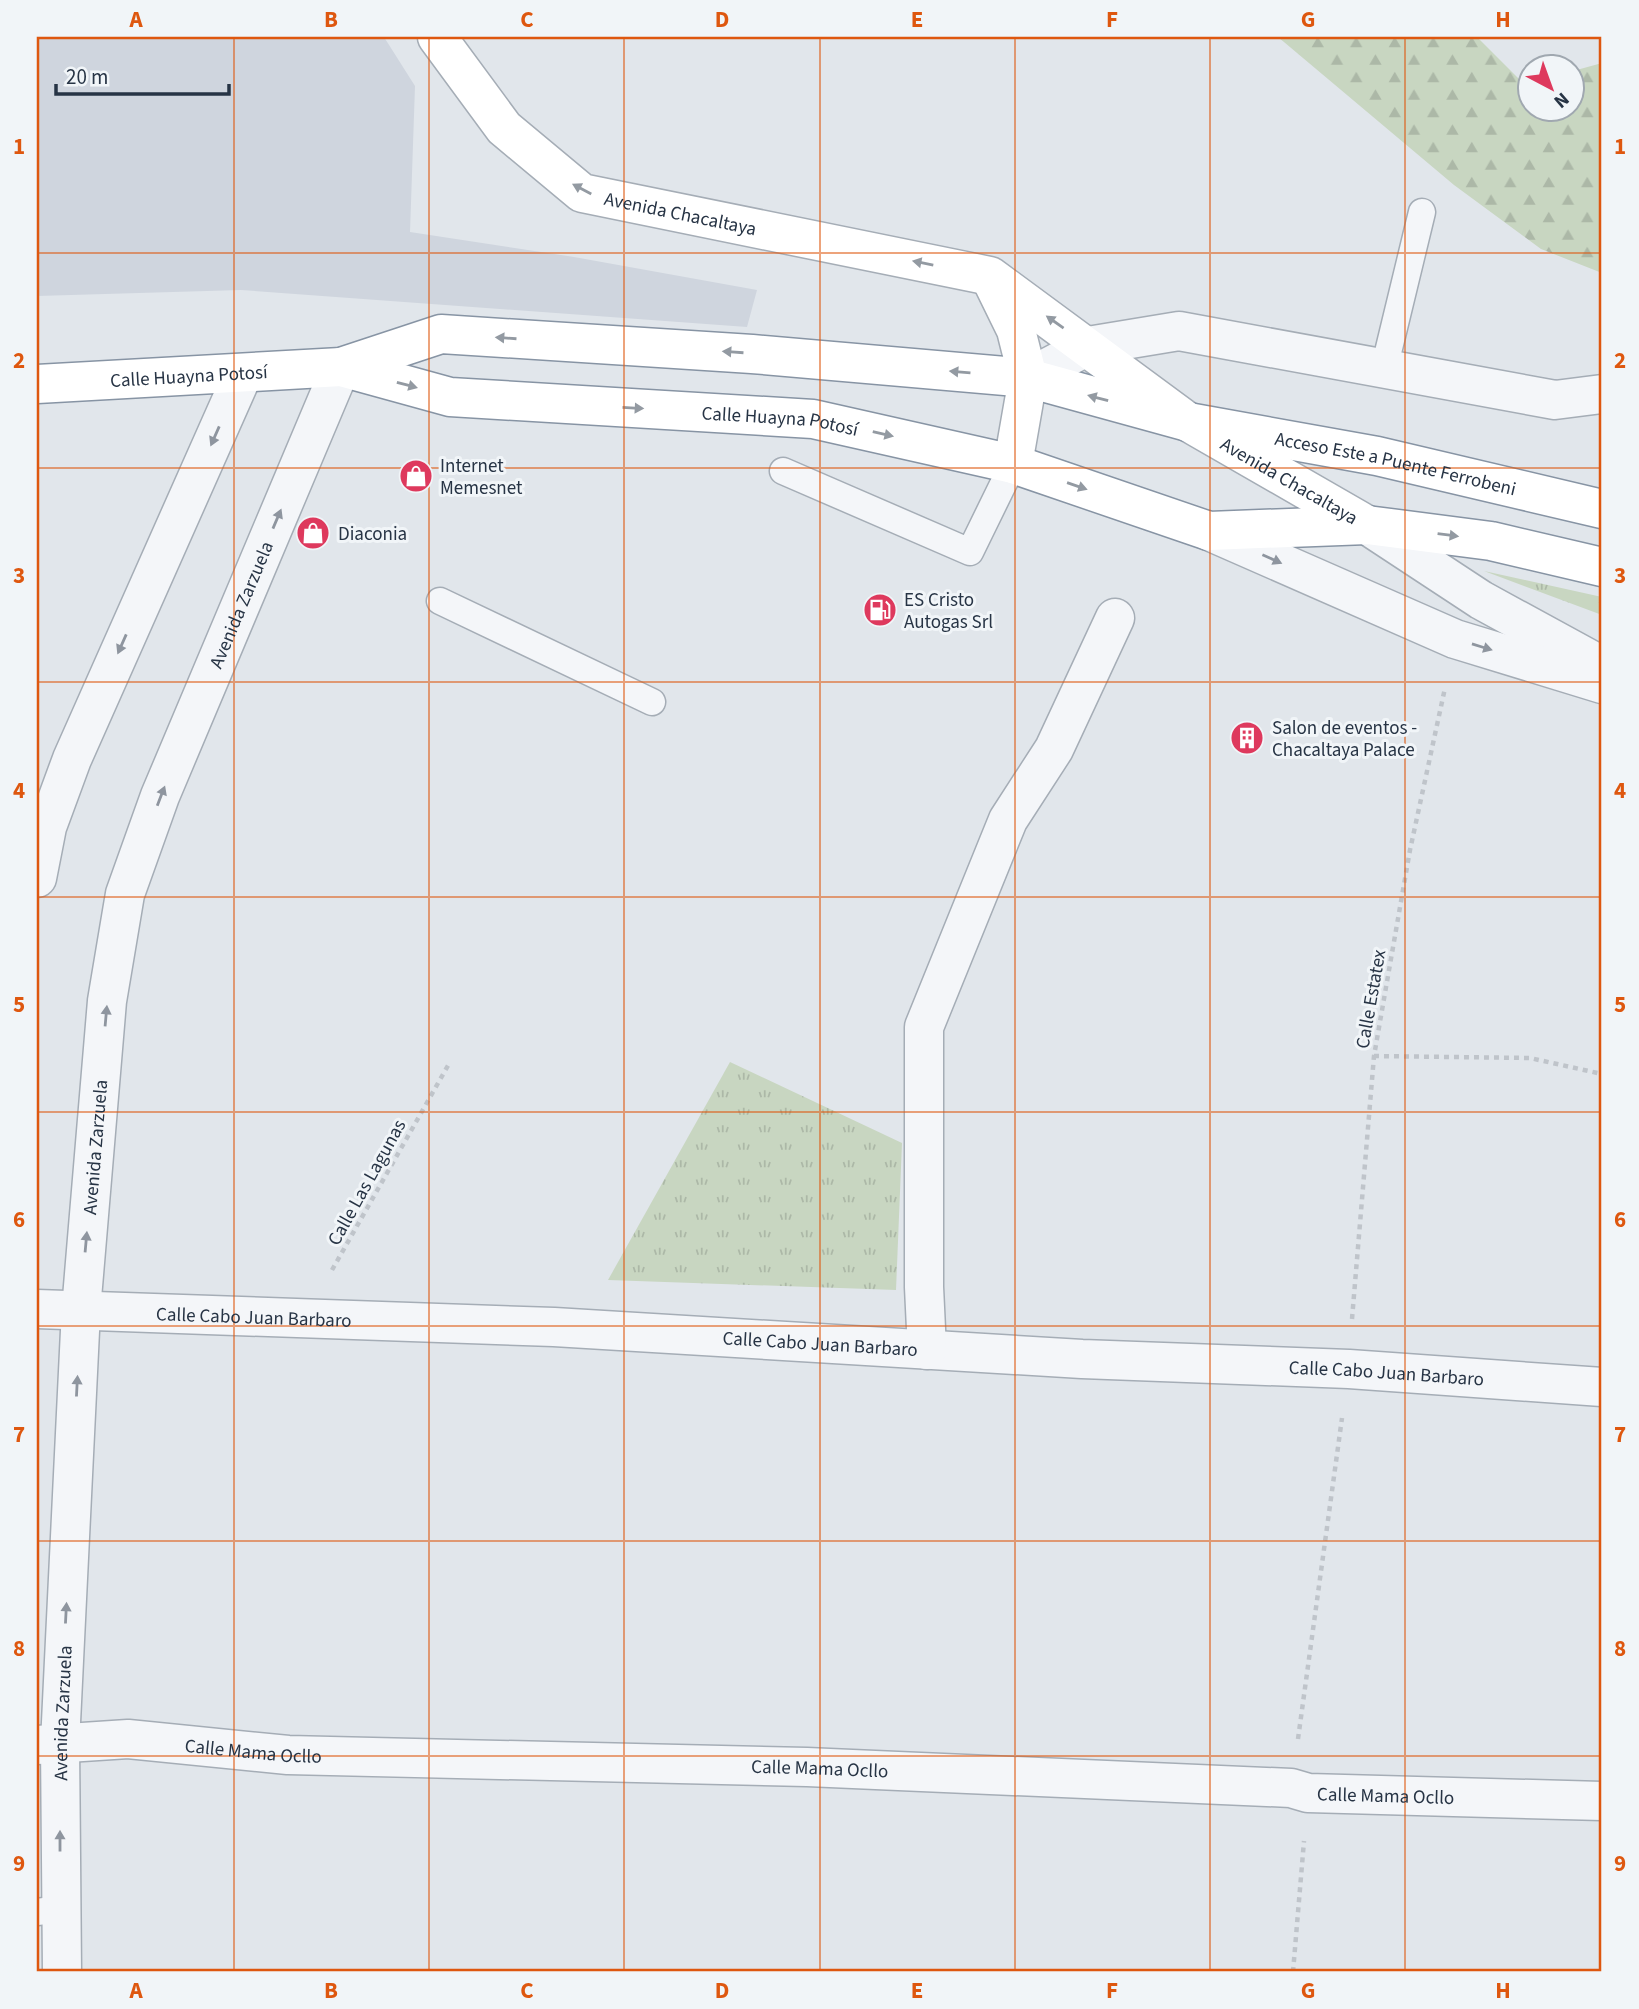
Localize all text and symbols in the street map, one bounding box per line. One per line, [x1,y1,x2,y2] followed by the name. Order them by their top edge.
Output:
[128,3,143,36] text: A
[324,3,338,36] text: B
[520,3,534,36] text: C
[715,3,729,36] text: D
[911,3,923,36] text: E
[1106,3,1118,36] text: F
[1301,3,1315,36] text: G
[1495,3,1511,36] text: H
[56,52,229,96] scale bar
[1516,52,1586,122] north arrow
[66,62,108,92] text: 20 m
[1548,85,1575,114] text: N
[13,130,25,163] text: 1
[1614,130,1626,163] text: 1
[571,184,591,196] one-way arrow
[602,186,759,243] street label: Avenida Chacaltaya
[912,257,934,268] one-way arrow
[1046,315,1064,329] one-way arrow
[495,332,517,343] one-way arrow
[13,344,25,377] text: 2
[1614,344,1626,377] text: 2
[722,347,744,358] one-way arrow
[109,359,270,395] street label: Calle Huayna Potosí
[949,366,971,377] one-way arrow
[396,380,418,391] one-way arrow
[1087,392,1109,403] one-way arrow
[701,400,862,444] street label: Calle Huayna Potosí
[622,403,644,414] one-way arrow
[210,426,221,446] one-way arrow
[1272,426,1519,503] street label: Acceso Este a Puente Ferrobeni
[872,429,894,440] one-way arrow
[1215,431,1363,532] street label: Avenida Chacaltaya
[440,453,523,502] place label: Internet Memesnet
[397,457,435,495] shop icon: Internet Memesnet
[1067,481,1088,492] one-way arrow
[272,508,283,529] one-way arrow
[294,514,332,552] shop icon: Diaconia
[338,521,407,548] place label: Diaconia
[1437,530,1459,541] one-way arrow
[203,537,281,673] street label: Avenida Zarzuela
[1262,553,1282,565] one-way arrow
[13,559,25,592] text: 3
[1614,559,1626,592] text: 3
[904,587,993,636] place label: ES Cristo Autogas Srl
[861,591,899,629] fuel station icon: ES Cristo Autogas Srl
[116,634,128,654] one-way arrow
[1471,642,1492,653] one-way arrow
[1272,715,1417,764] place label: Salon de eventos - Chacaltaya Palace
[1228,719,1266,757] building icon: Salon de eventos - Chacaltaya Palace
[13,774,25,807] text: 4
[1614,774,1626,807] text: 4
[155,786,166,807] one-way arrow
[1349,947,1394,1051] street label: Calle Estatex
[13,988,25,1021] text: 5
[1614,988,1626,1021] text: 5
[100,1004,111,1026] one-way arrow
[77,1079,115,1216] street label: Avenida Zarzuela
[321,1115,413,1251] street label: Calle Las Lagunas
[13,1203,25,1236] text: 6
[1614,1203,1626,1236] text: 6
[81,1231,92,1253] one-way arrow
[156,1301,352,1335] street label: Calle Cabo Juan Barbaro
[722,1325,919,1364] street label: Calle Cabo Juan Barbaro
[1288,1355,1485,1394] street label: Calle Cabo Juan Barbaro
[72,1375,83,1397] one-way arrow
[13,1418,25,1451] text: 7
[1614,1418,1626,1451] text: 7
[61,1602,72,1624] one-way arrow
[13,1632,25,1665] text: 8
[1614,1632,1626,1665] text: 8
[48,1645,80,1781] street label: Avenida Zarzuela
[183,1733,322,1771] street label: Calle Mama Ocllo
[751,1754,889,1786] street label: Calle Mama Ocllo
[1317,1781,1455,1812] street label: Calle Mama Ocllo
[54,1829,66,1851] one-way arrow
[13,1847,25,1880] text: 9
[1614,1847,1626,1880] text: 9
[128,1974,143,2007] text: A
[324,1974,338,2007] text: B
[520,1974,534,2007] text: C
[715,1974,729,2007] text: D
[911,1974,923,2007] text: E
[1106,1974,1118,2007] text: F
[1301,1974,1315,2007] text: G
[1495,1974,1511,2007] text: H

